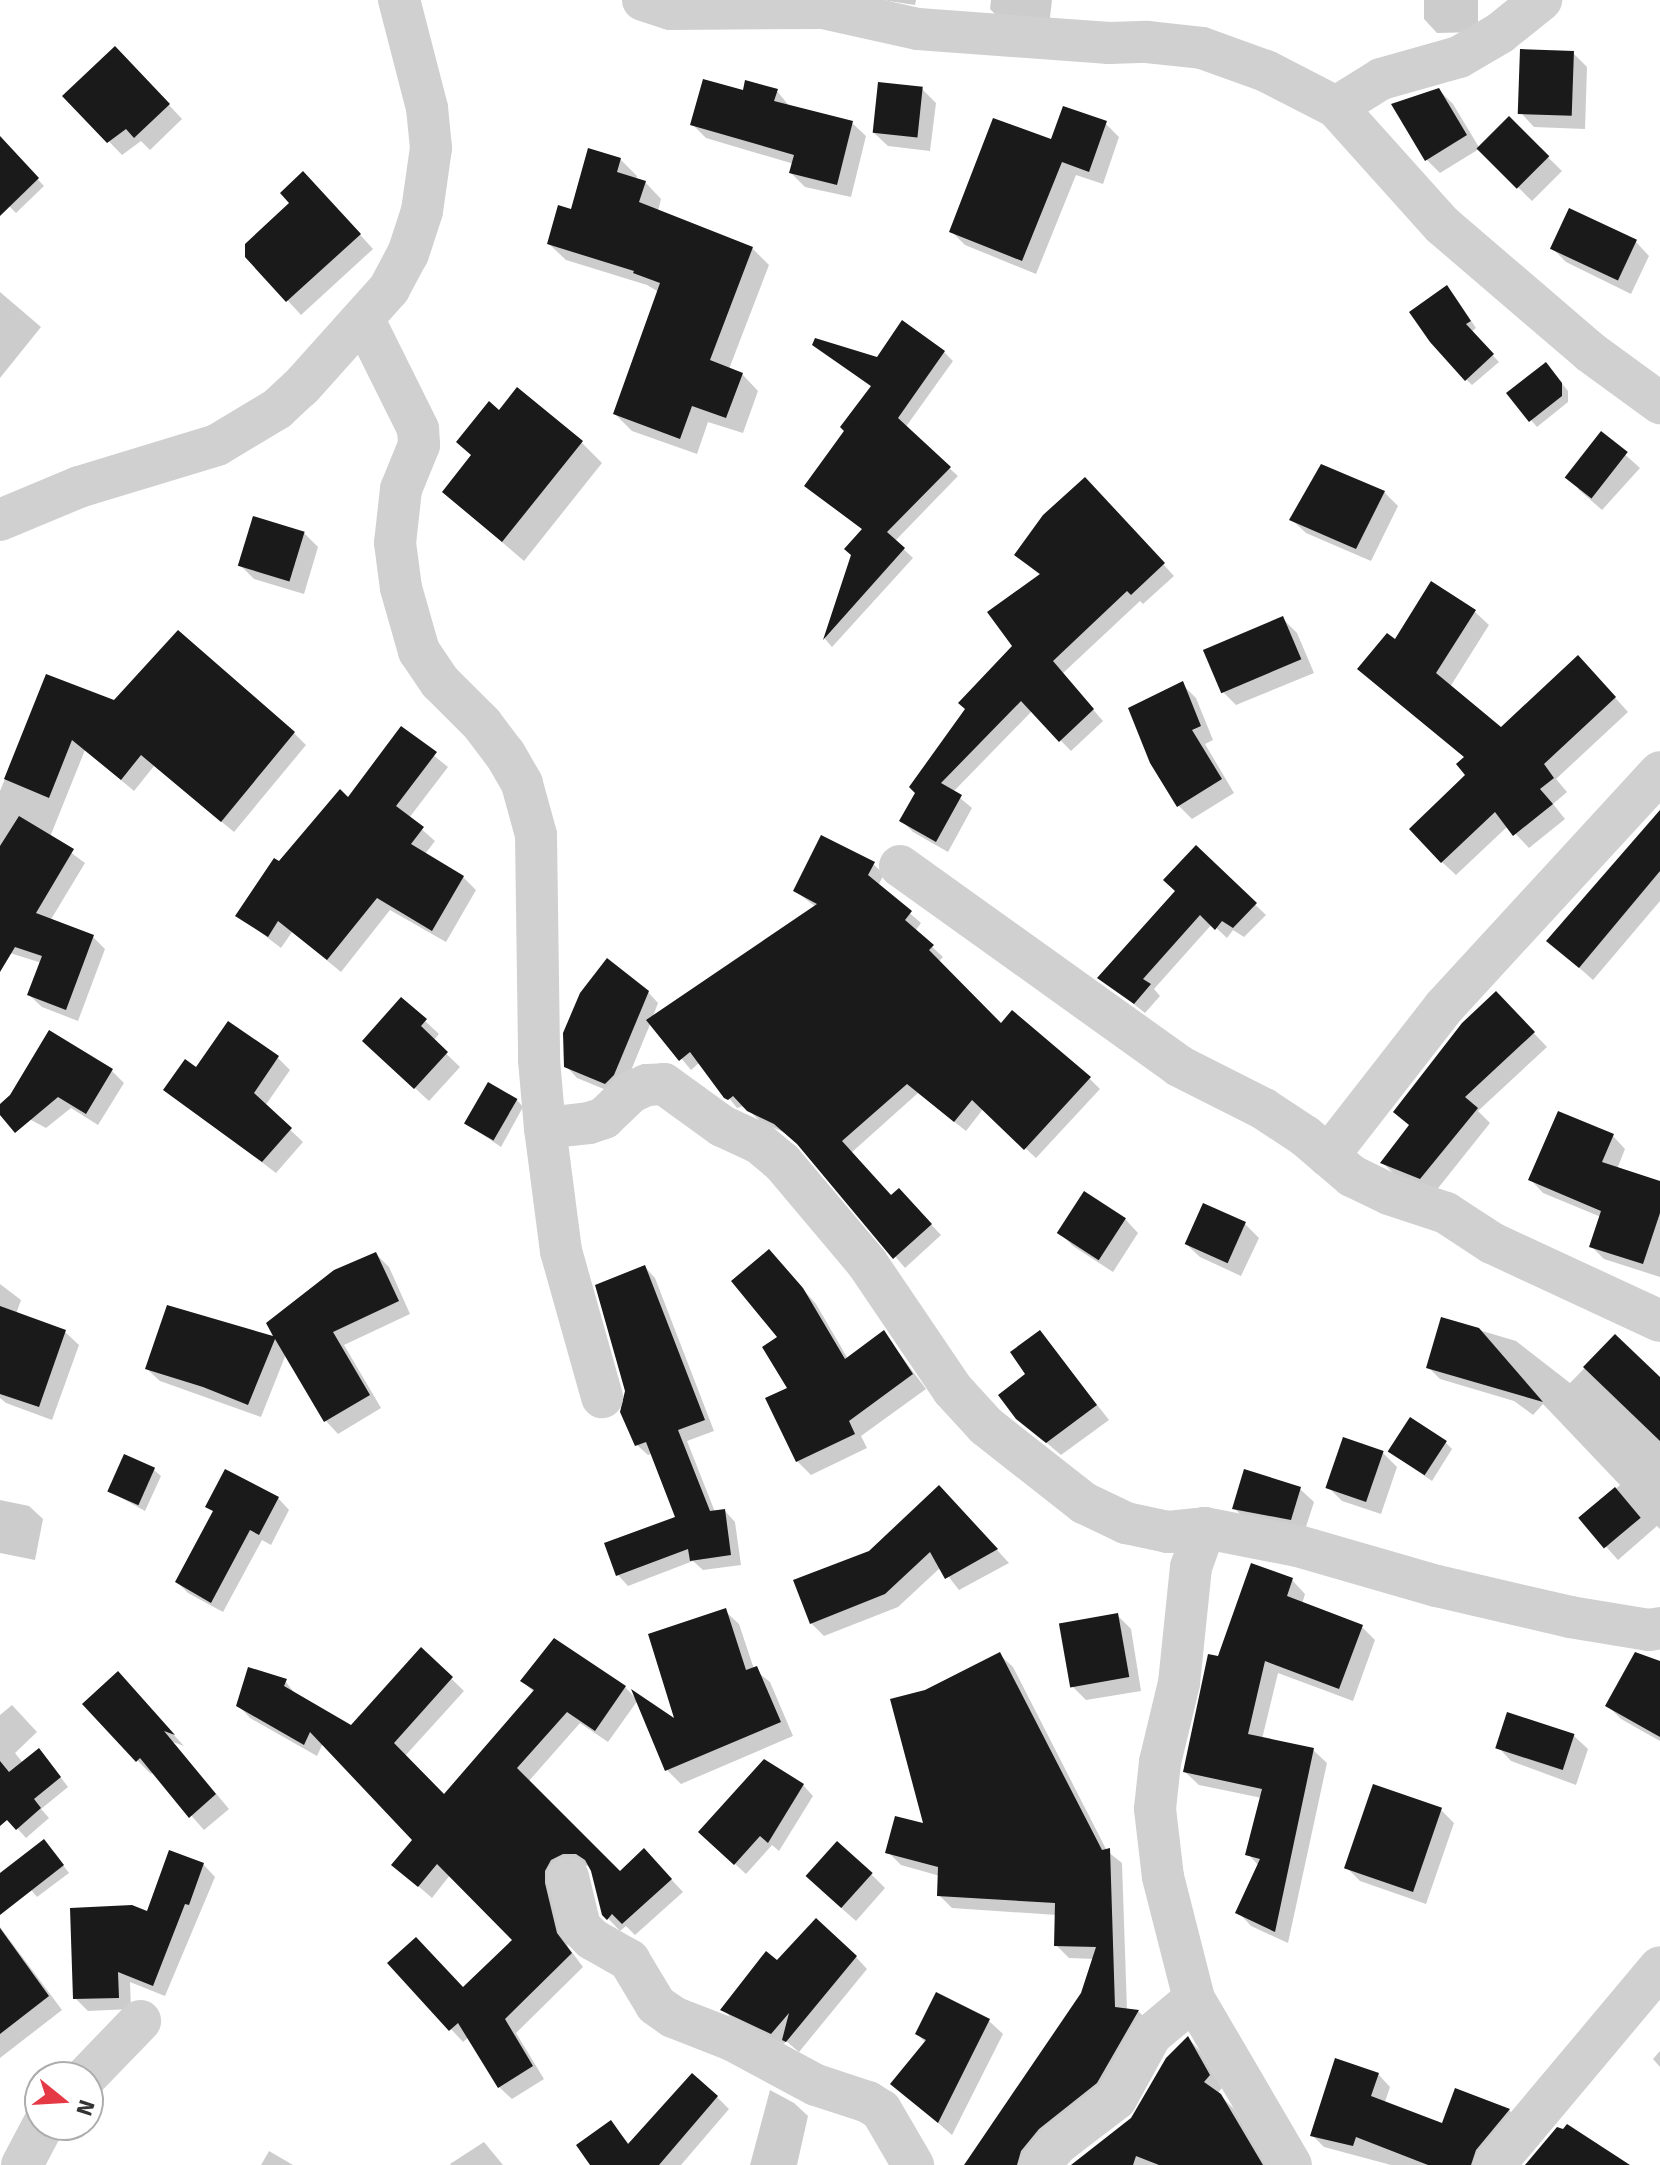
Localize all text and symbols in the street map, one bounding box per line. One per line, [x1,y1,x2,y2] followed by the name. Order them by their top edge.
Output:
[24,2061,104,2141] north arrow
[70,2096,101,2119] text: N

